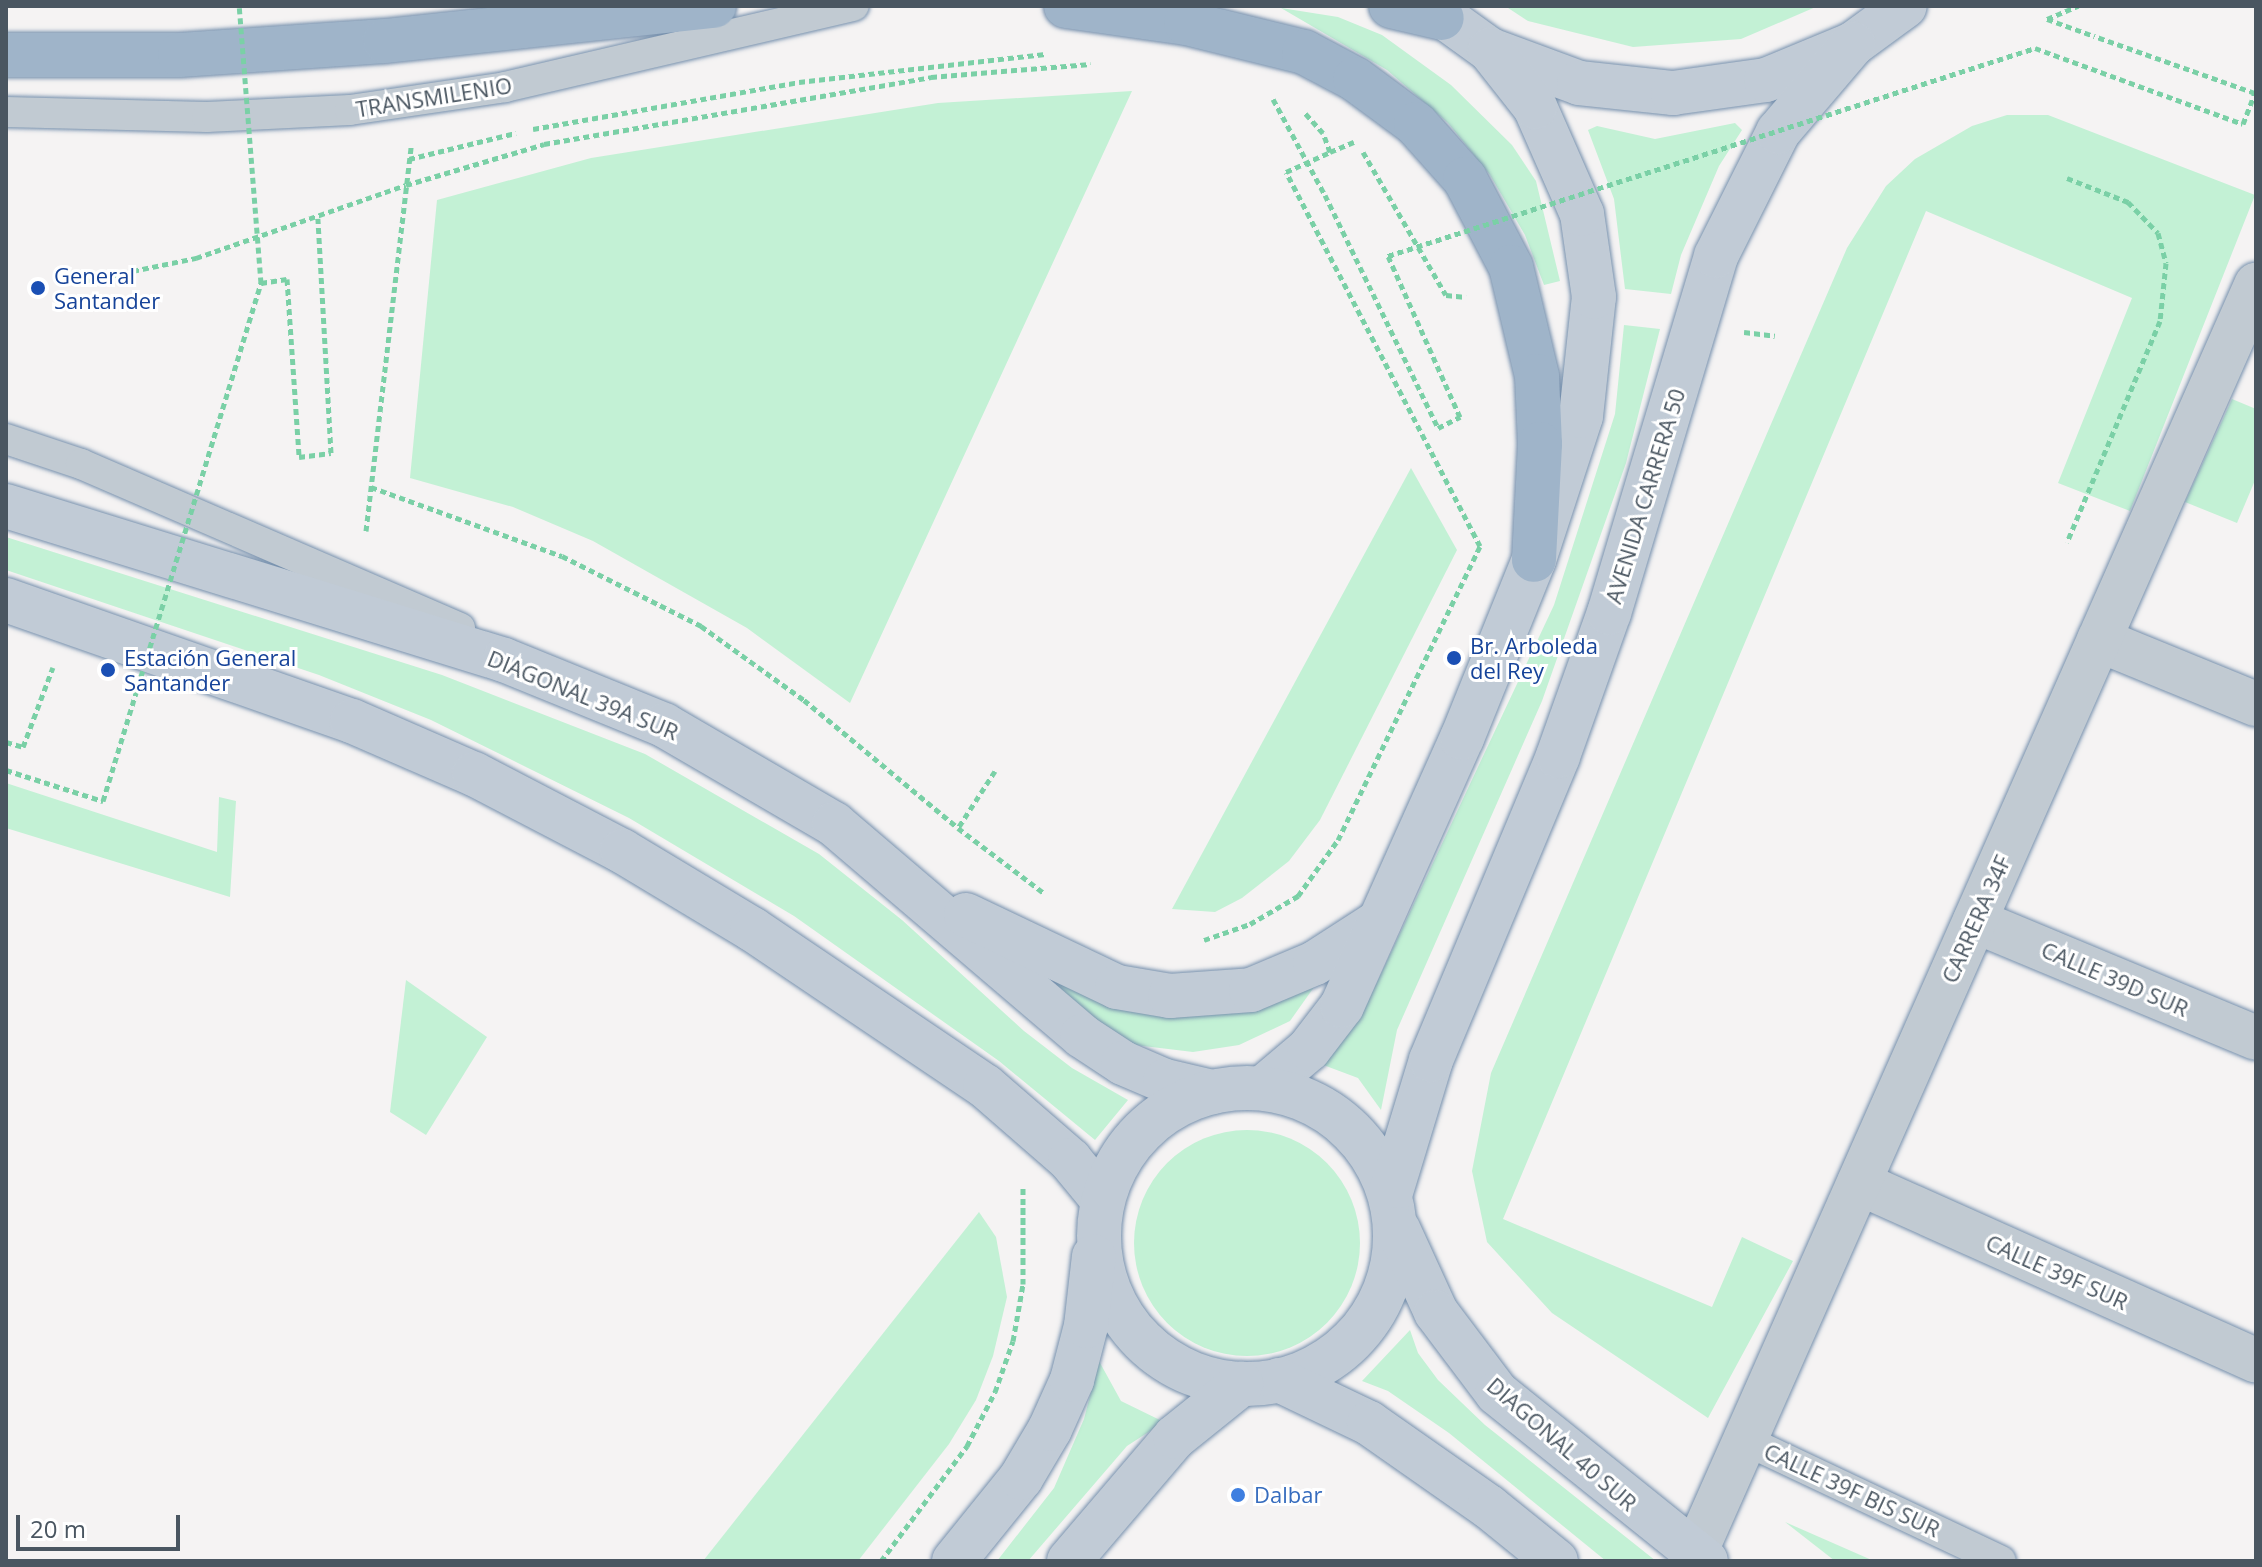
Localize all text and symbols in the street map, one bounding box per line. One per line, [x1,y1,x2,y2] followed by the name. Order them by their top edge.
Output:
[354,72,514,122] street label: TRANSMILENIO
[54,262,160,314] place label: General Santander
[29,279,47,297] marker: General Santander
[1600,385,1690,607] street label: AVENIDA CARRERA 50
[1470,632,1598,684] place label: Br. Arboleda del Rey
[124,644,296,696] place label: Estación General Santander
[484,645,682,745] street label: DIAGONAL 39A SUR
[1445,649,1463,667] marker: Br. Arboleda del Rey
[99,661,117,679] marker: Estación General Santander
[1936,851,2016,987] street label: CARRERA 34F
[2037,936,2193,1022] street label: CALLE 39D SUR
[1982,1229,2132,1315] street label: CALLE 39F SUR
[1482,1372,1642,1516] street label: DIAGONAL 40 SUR
[1760,1438,1944,1542] street label: CALLE 39F BIS SUR
[1254,1482,1322,1508] place label: Dalbar
[1229,1486,1247,1504] marker: Dalbar
[20,1499,184,1549] scale bar
[30,1512,86,1545] text: 20 m

